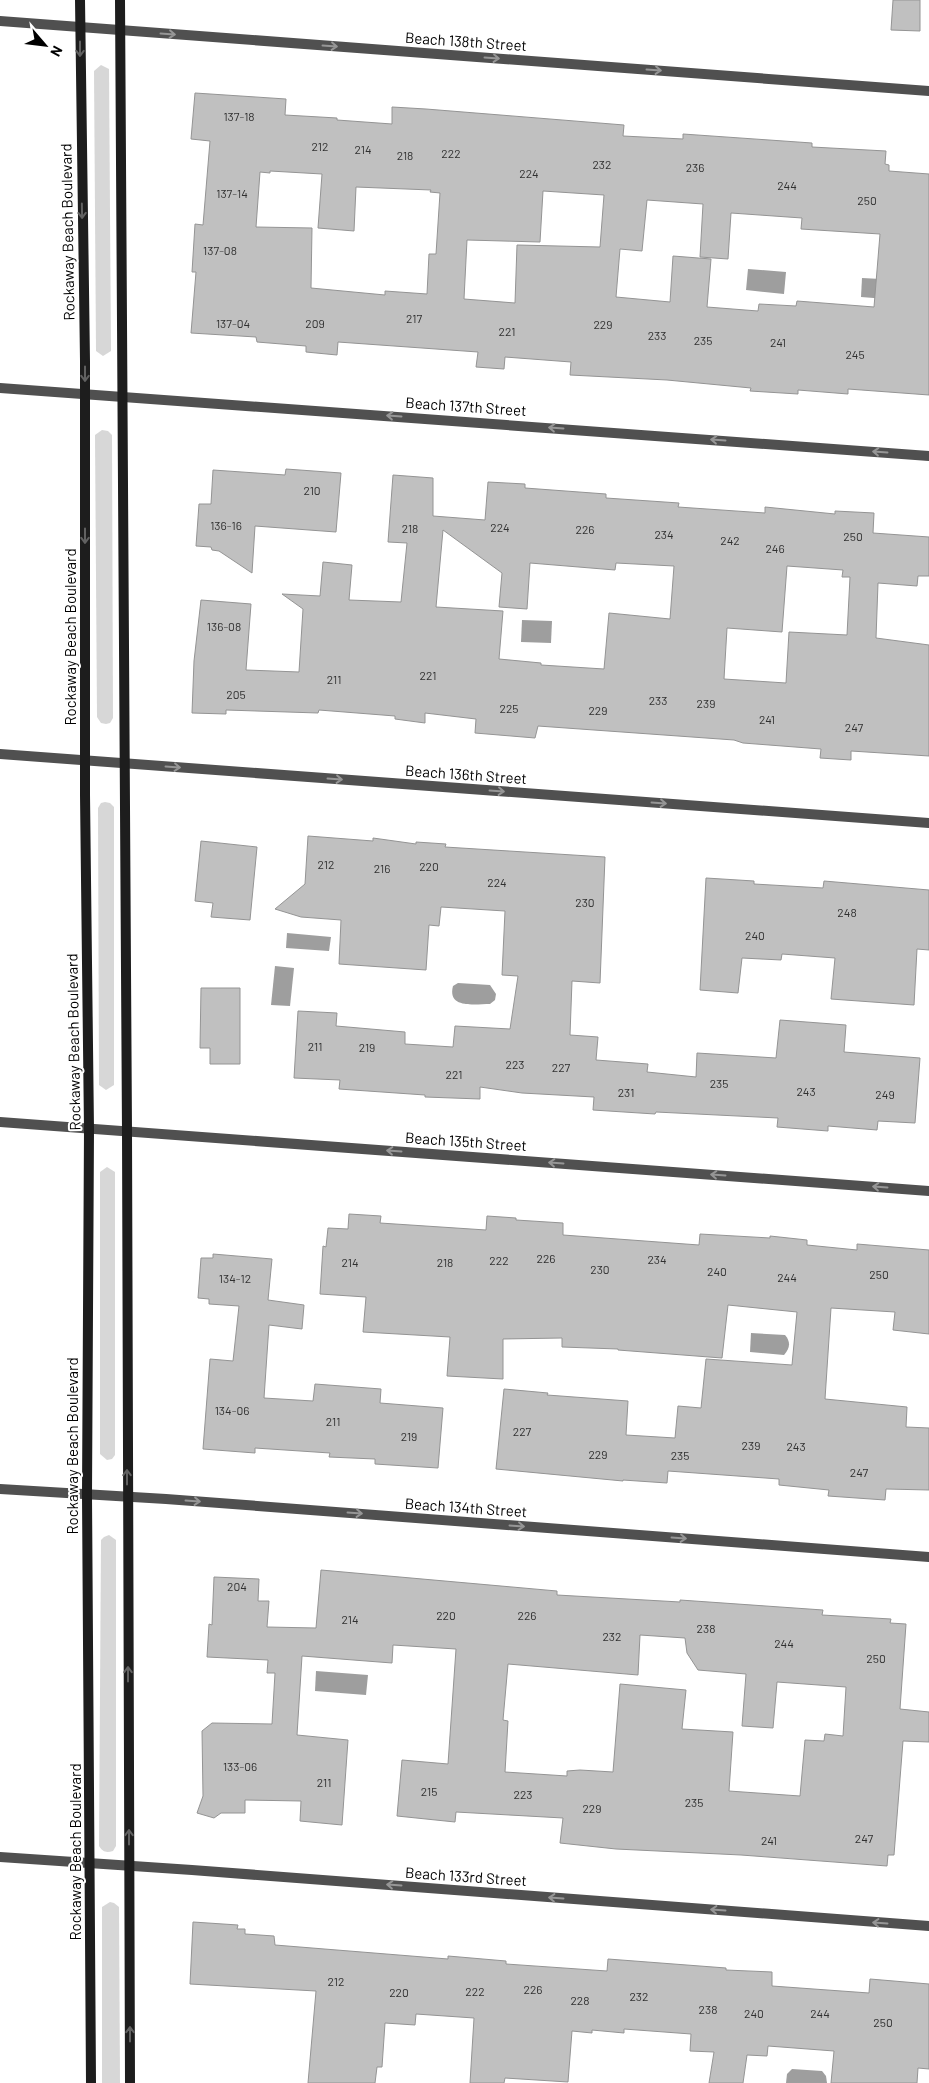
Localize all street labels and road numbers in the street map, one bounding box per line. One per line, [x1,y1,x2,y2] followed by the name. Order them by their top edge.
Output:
[404,28,528,54] street label: Beach 138th Street
[56,143,78,321] street label: Rockaway Beach Boulevard
[405,393,527,419] street label: Beach 137th Street
[61,548,79,726] street label: Rockaway Beach Boulevard
[404,761,528,787] street label: Beach 136th Street
[62,953,84,1131] street label: Rockaway Beach Boulevard
[404,1128,528,1154] street label: Beach 135th Street
[63,1357,81,1535] street label: Rockaway Beach Boulevard
[404,1494,528,1520] street label: Beach 134th Street
[66,1763,84,1941] street label: Rockaway Beach Boulevard
[404,1863,528,1889] street label: Beach 133rd Street

